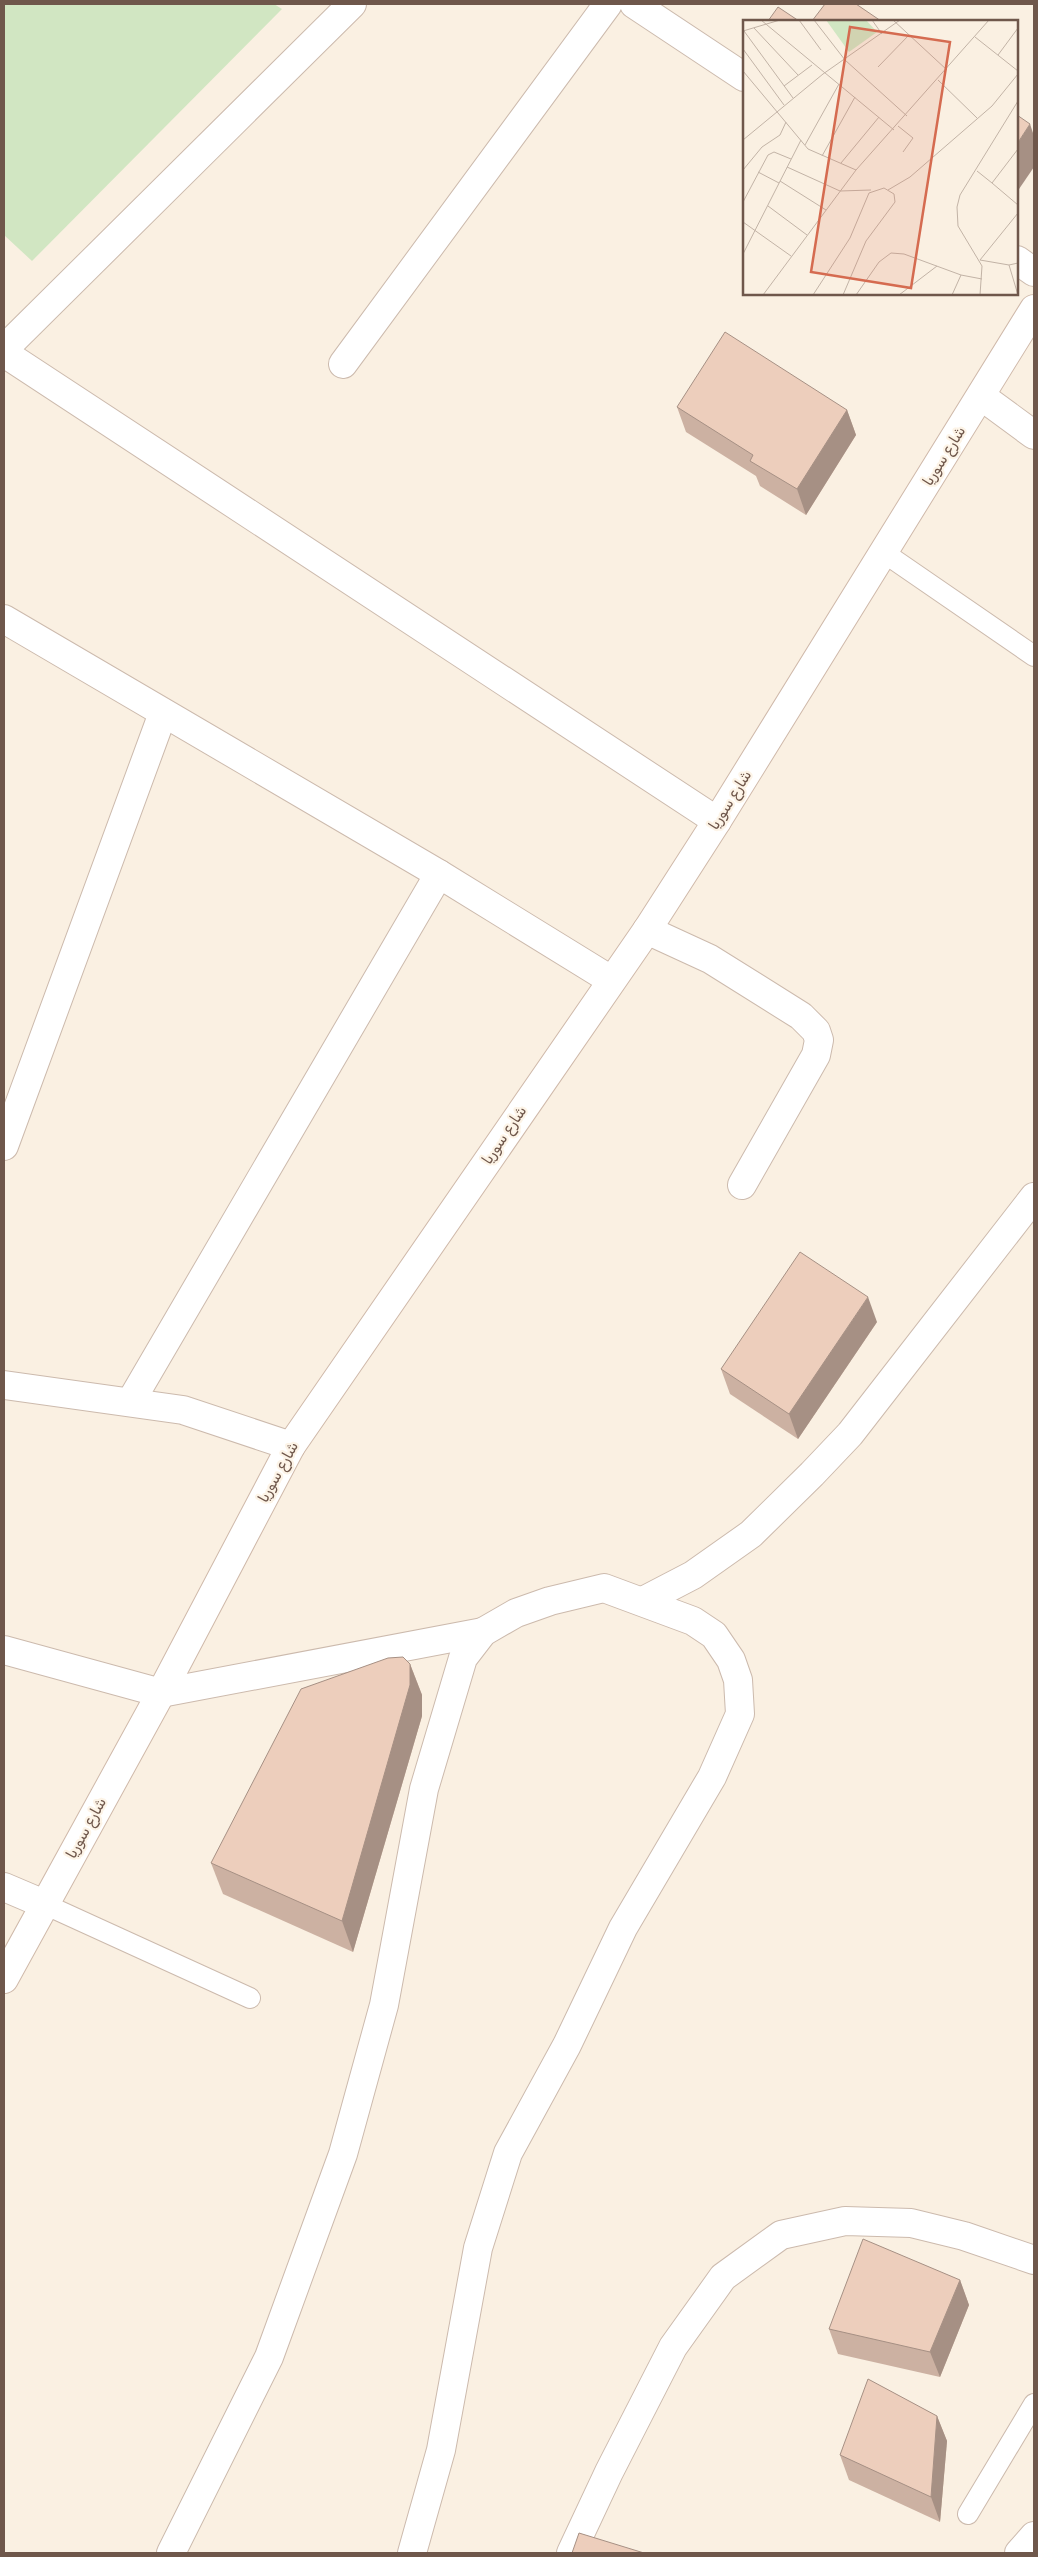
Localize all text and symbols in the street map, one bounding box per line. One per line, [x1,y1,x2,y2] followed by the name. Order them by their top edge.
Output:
[743,20,1018,295] inset map
[919,423,971,490] street label: شارع سوريا
[705,767,757,834] street label: شارع سوريا
[478,1102,532,1169] street label: شارع سوريا
[254,1438,304,1507] street label: شارع سوريا
[62,1794,112,1863] street label: شارع سوريا

